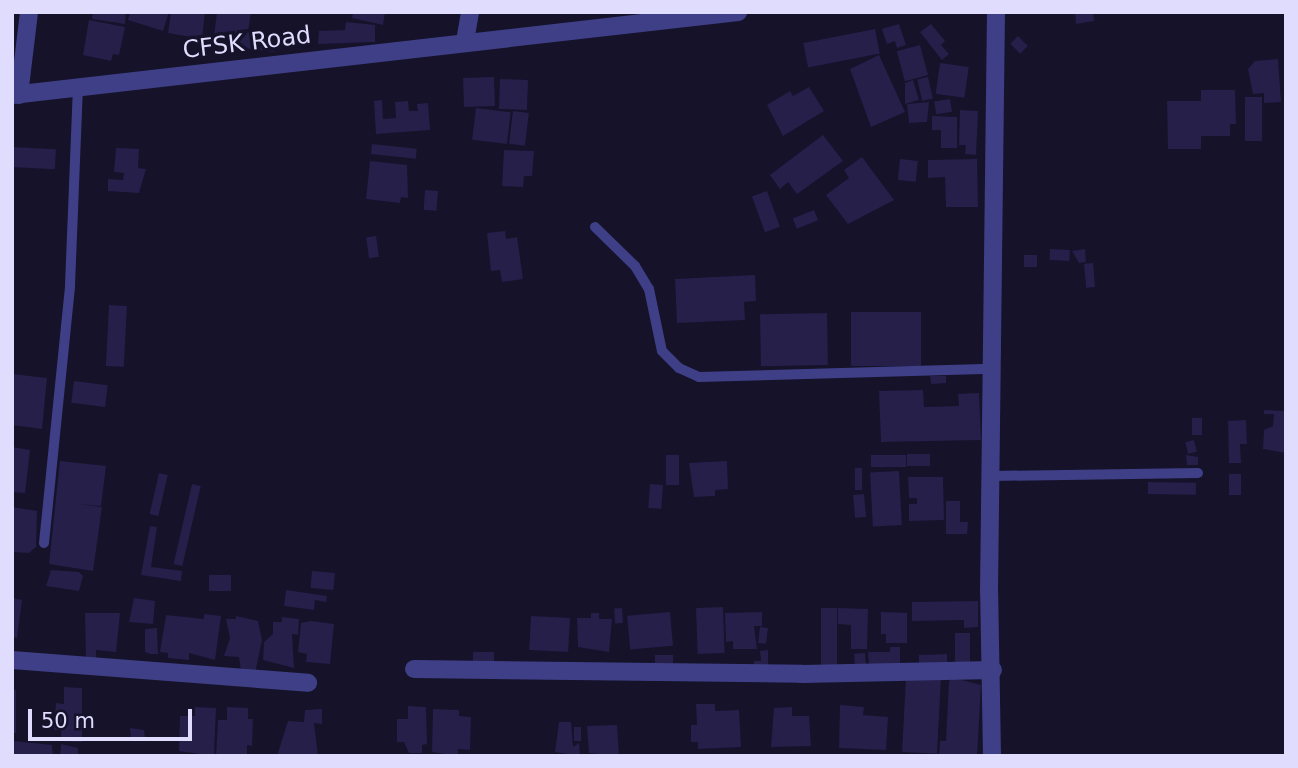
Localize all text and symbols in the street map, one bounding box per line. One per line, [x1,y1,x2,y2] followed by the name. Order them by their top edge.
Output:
[181,21,313,65] street label: CFSK Road
[32,694,196,738] scale bar
[41,709,95,733] text: 50 m

